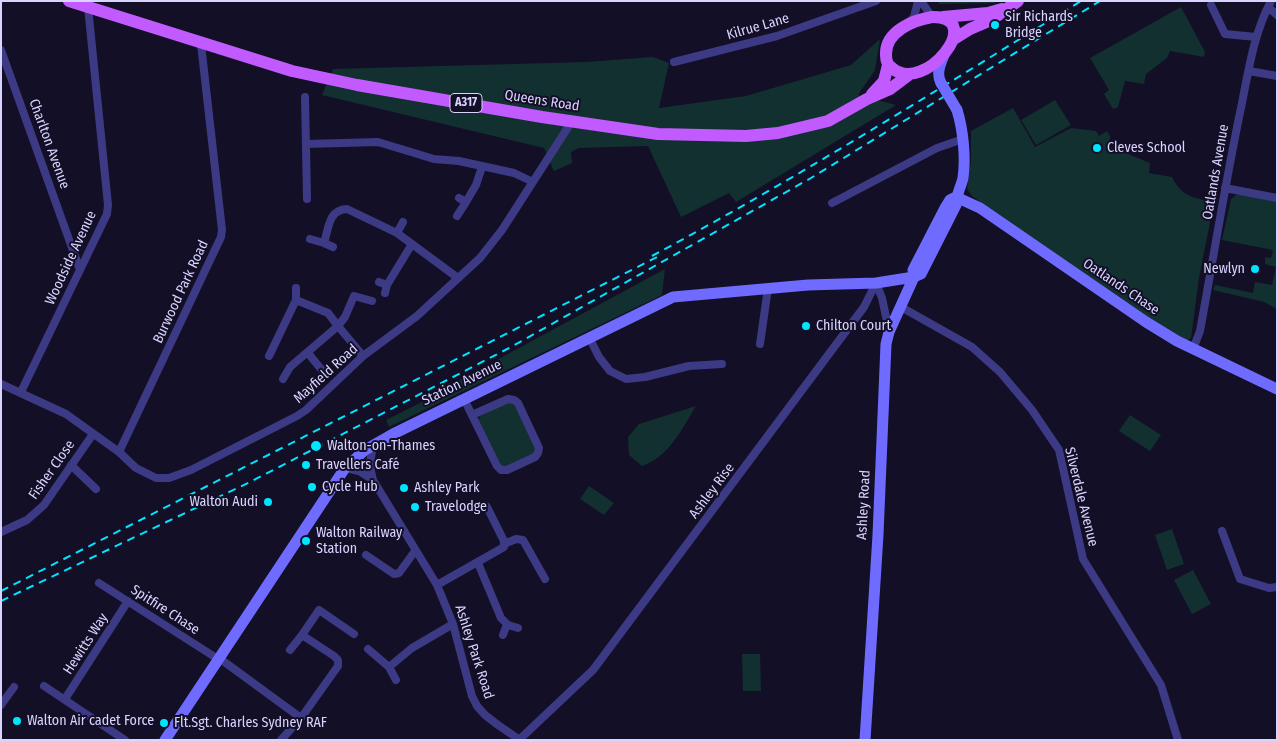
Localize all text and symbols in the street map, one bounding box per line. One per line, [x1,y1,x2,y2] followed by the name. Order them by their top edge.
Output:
[1005,9,1073,41] place label: Sir Richards Bridge
[725,10,791,44] street label: Kilrue Lane
[989,19,1001,31] marker: Sir Richards Bridge
[503,87,581,115] street label: Queens Road
[450,94,482,112] road number: A317
[25,97,73,191] street label: Charlton Avenue
[1199,123,1233,221] street label: Oatlands Avenue
[1107,140,1186,156] place label: Cleves School
[1091,142,1103,154] marker: Cleves School
[42,208,100,308] street label: Woodside Avenue
[150,238,212,346] street label: Burwood Park Road
[1080,255,1162,319] street label: Oatlands Chase
[1203,261,1245,277] place label: Newlyn
[1249,263,1261,275] marker: Newlyn
[816,318,891,334] place label: Chilton Court
[800,320,812,332] marker: Chilton Court
[290,341,362,407] street label: Mayfield Road
[419,356,505,410] street label: Station Avenue
[25,437,79,503] street label: Fisher Close
[327,438,435,454] place label: Walton-on-Thames
[309,439,323,453] marker: Walton-on-Thames
[1061,446,1101,548] street label: Silverdale Avenue
[316,457,399,473] place label: Travellers Café
[300,459,312,471] marker: Travellers Café
[686,460,738,522] street label: Ashley Rise
[854,470,874,540] street label: Ashley Road
[322,479,378,495] place label: Cycle Hub
[414,480,480,496] place label: Ashley Park
[306,481,318,493] marker: Cycle Hub
[398,482,410,494] marker: Ashley Park
[189,494,258,510] place label: Walton Audi
[262,496,274,508] marker: Walton Audi
[425,499,487,515] place label: Travelodge
[409,501,421,513] marker: Travelodge
[316,525,402,558] place label: Walton Railway Station
[300,535,312,547] marker: Walton Railway Station
[127,582,203,638] street label: Spitfire Chase
[451,603,497,701] street label: Ashley Park Road
[60,610,112,678] street label: Hewitts Way
[27,713,154,729] place label: Walton Air cadet Force
[11,715,23,727] marker: Walton Air cadet Force
[174,715,327,731] place label: Flt.Sgt. Charles Sydney RAF
[158,717,170,729] marker: Flt.Sgt. Charles Sydney RAF

